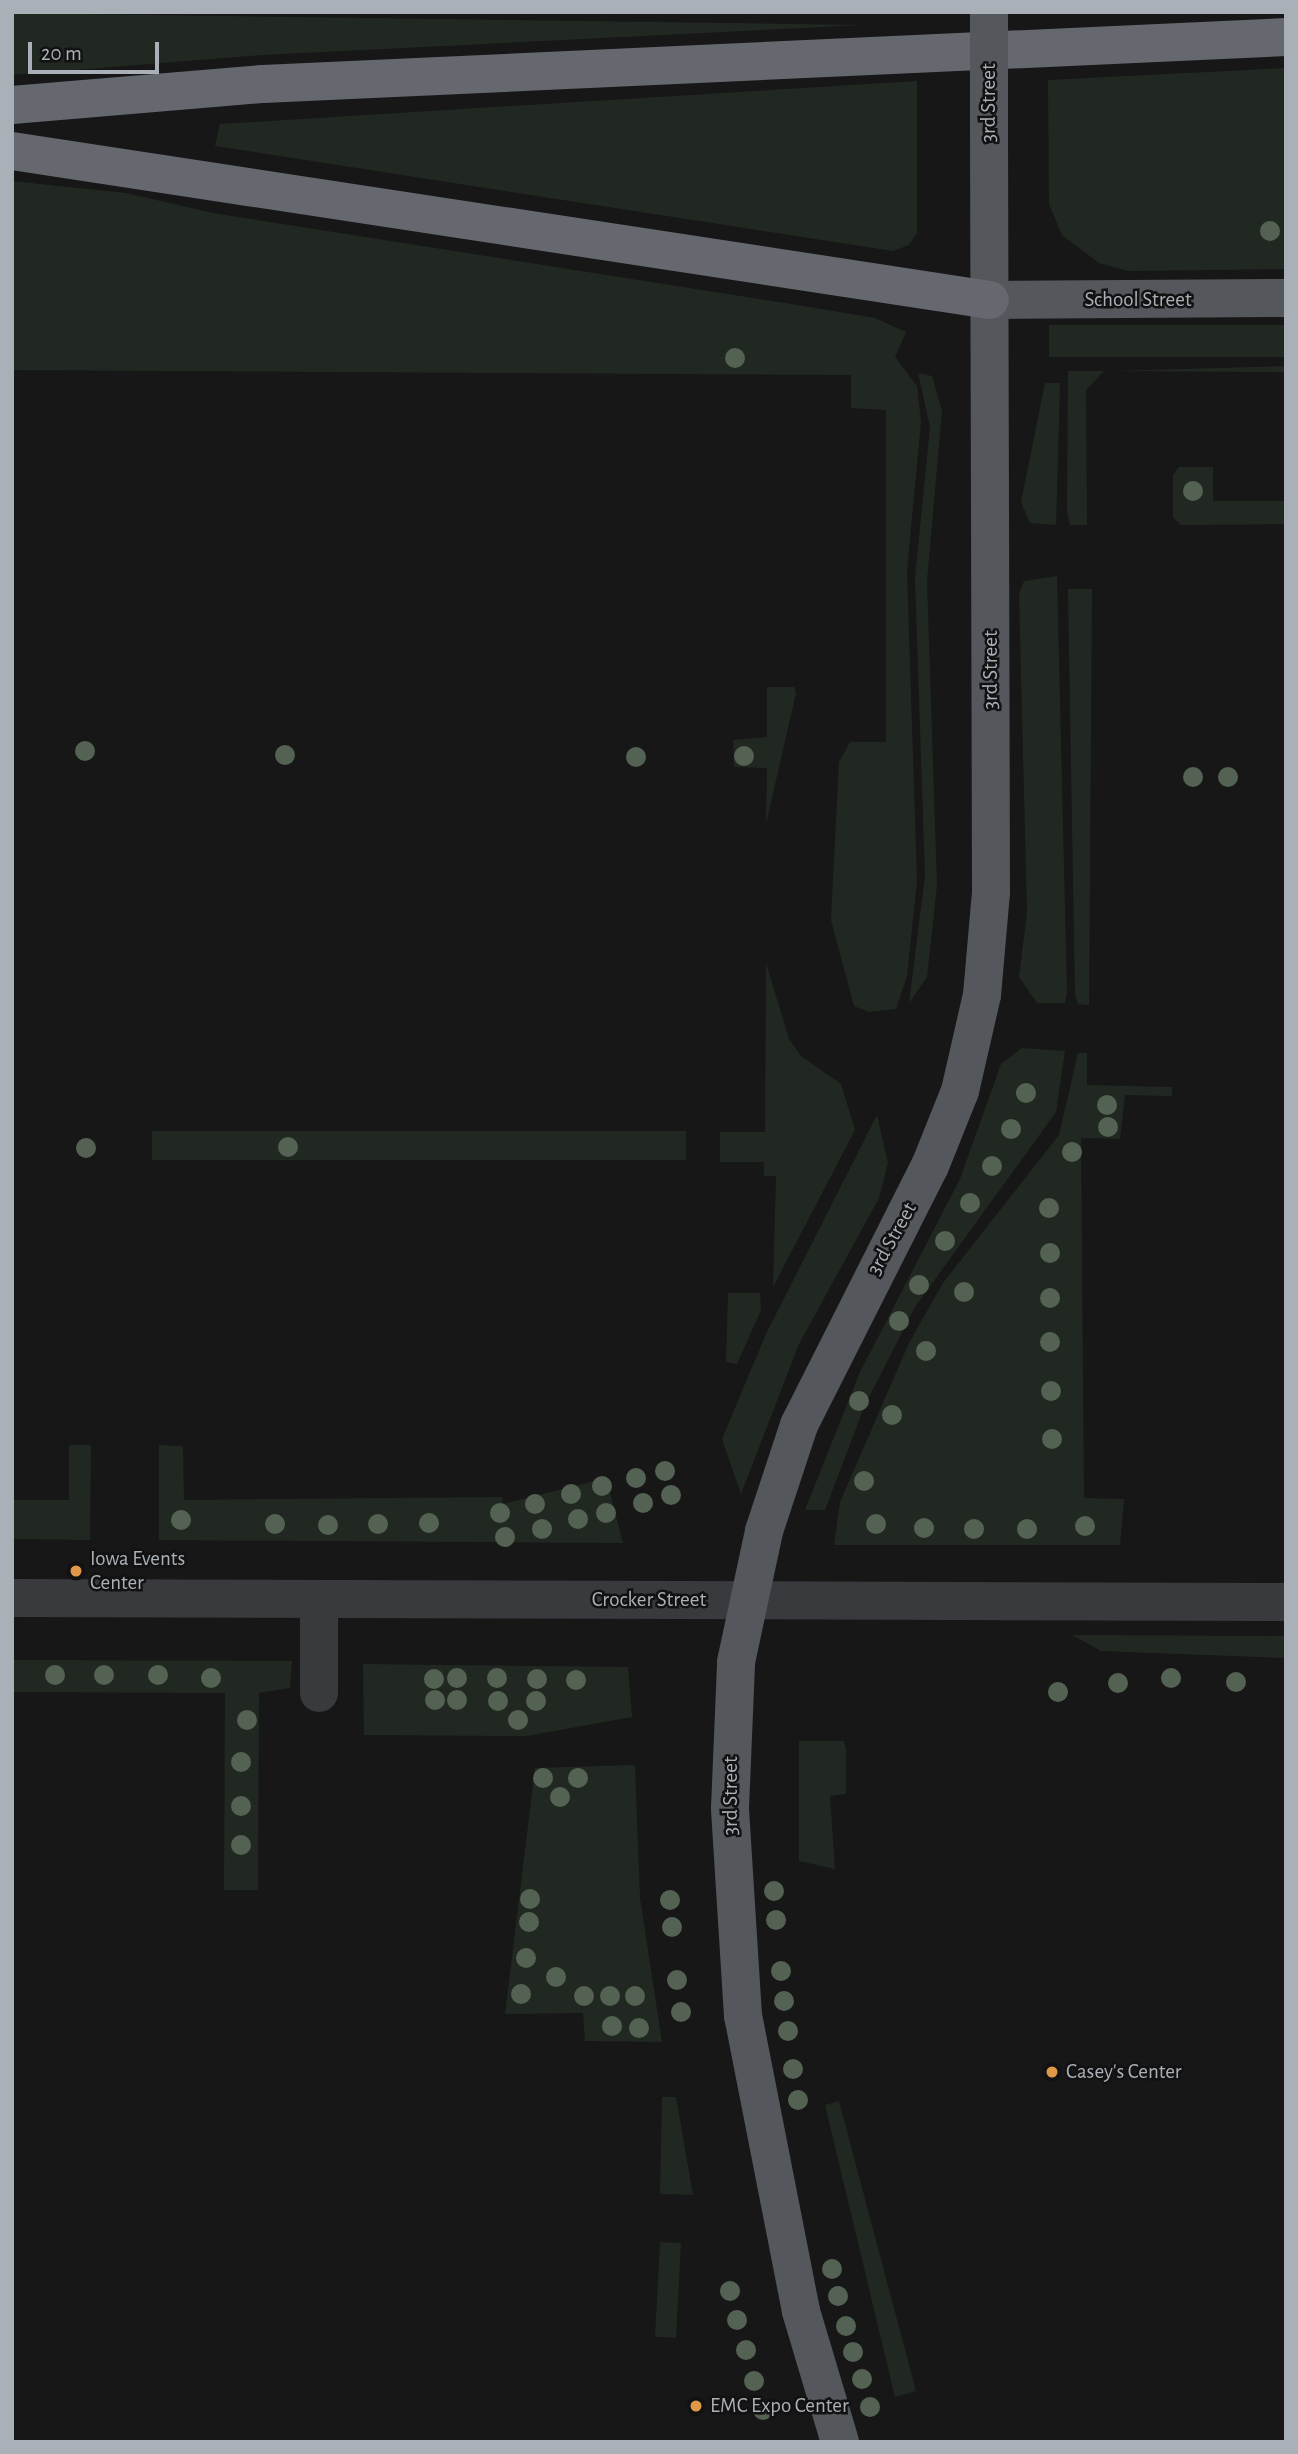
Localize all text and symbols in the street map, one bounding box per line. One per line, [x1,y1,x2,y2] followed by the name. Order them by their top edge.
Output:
[32,28,163,72] scale bar
[41,43,82,64] text: 20 m
[976,63,1002,143] street label: 3rd Street
[1084,287,1192,313] street label: School Street
[978,630,1004,710] street label: 3rd Street
[862,1198,922,1280] street label: 3rd Street
[90,1546,185,1596] place label: Iowa Events Center
[68,1563,84,1579] marker: Iowa Events Center
[592,1587,706,1613] street label: Crocker Street
[718,1756,744,1836] street label: 3rd Street
[1066,2059,1182,2085] place label: Casey's Center
[1044,2064,1060,2080] marker: Casey's Center
[710,2393,849,2419] place label: EMC Expo Center
[688,2398,704,2414] marker: EMC Expo Center

